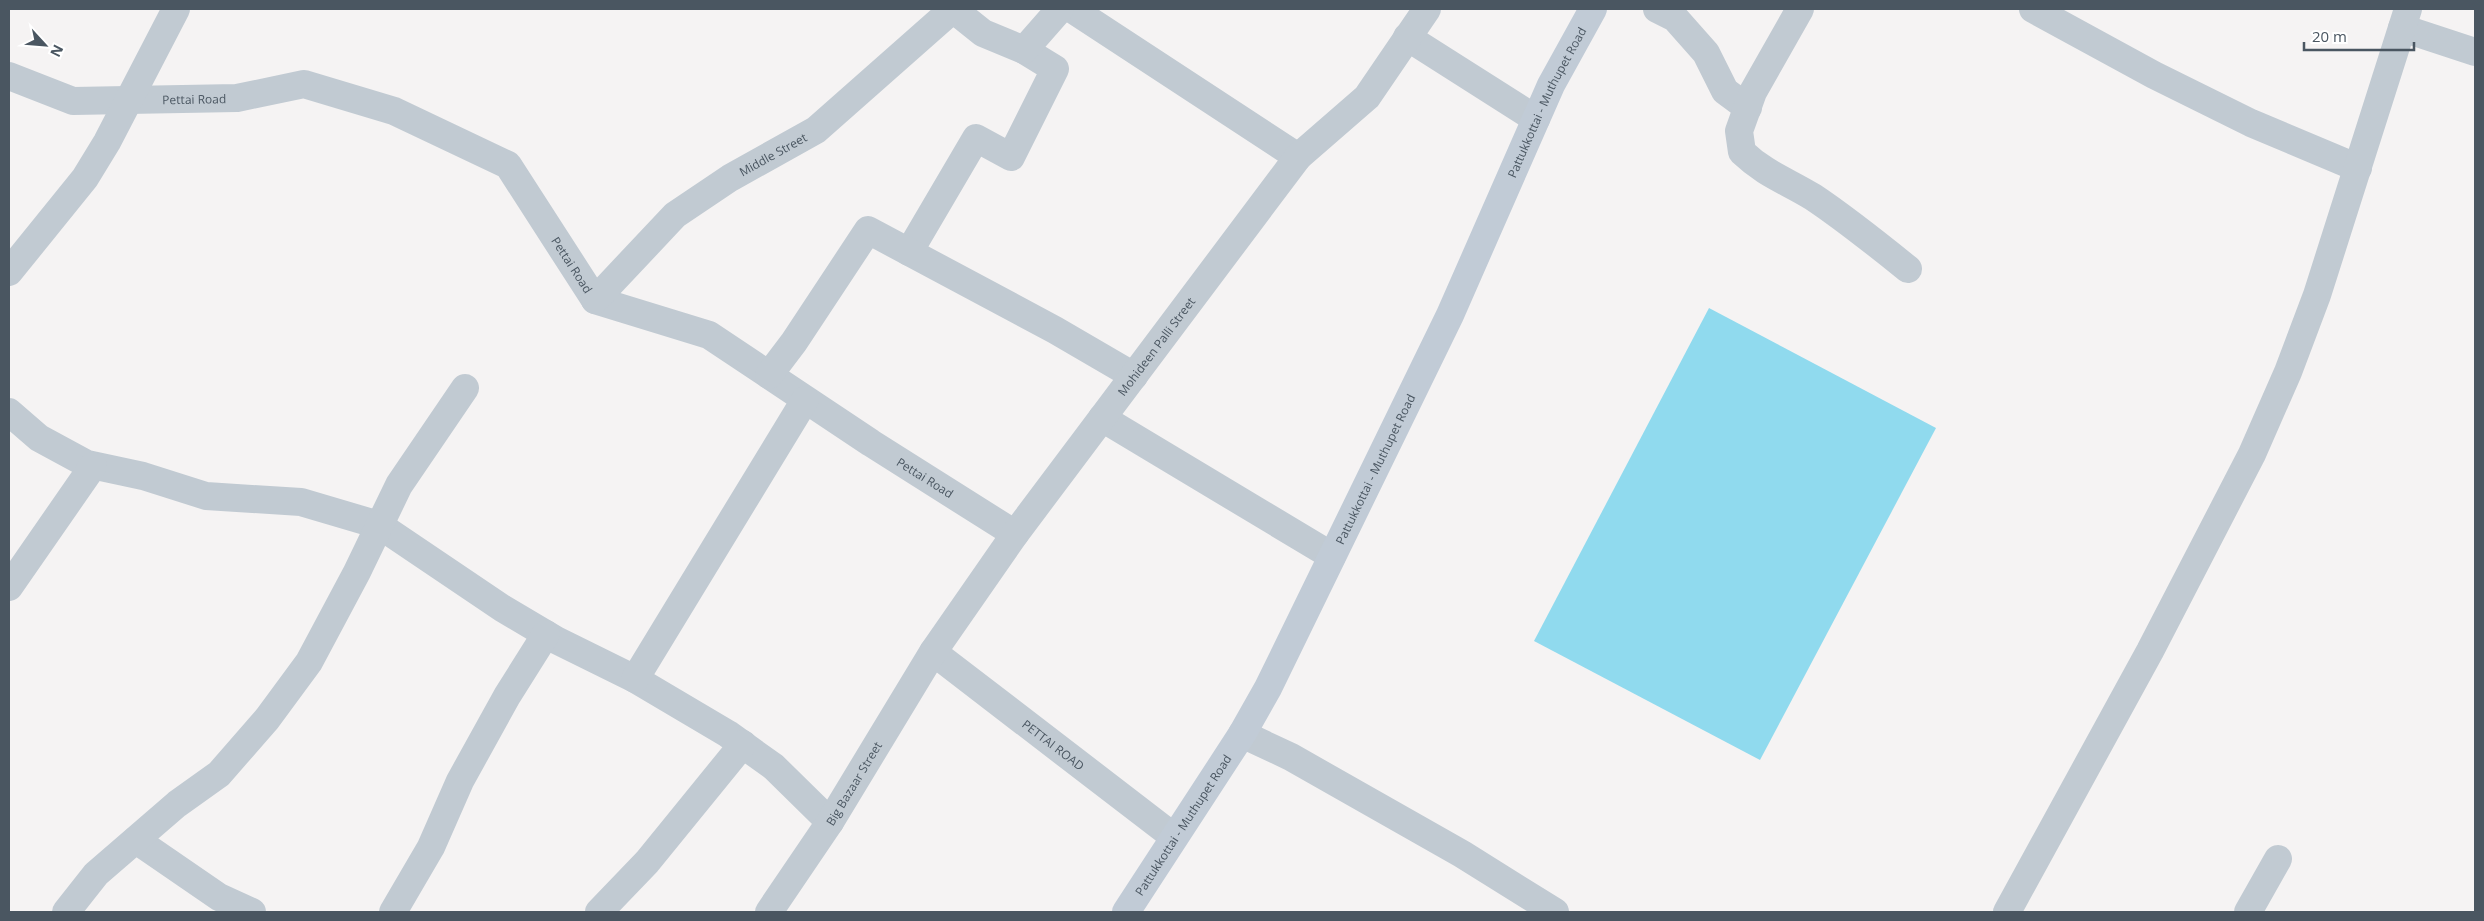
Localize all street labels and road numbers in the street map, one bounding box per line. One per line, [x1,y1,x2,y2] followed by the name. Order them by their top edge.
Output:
[1503,24,1590,180] street label: Pattukkottai - Muthupet Road
[162,90,226,108] street label: Pettai Road
[736,128,810,180] street label: Middle Street
[548,233,597,296] street label: Pettai Road
[1113,293,1199,399] street label: Mohideen Palli Street
[1331,391,1419,547] street label: Pattukkottai - Muthupet Road
[894,453,957,502] street label: Pettai Road
[1019,715,1088,774] street label: PETTAI ROAD
[821,738,885,828] street label: Big Bazaar Street
[1131,751,1235,899] street label: Pattukkottai - Muthupet Road

